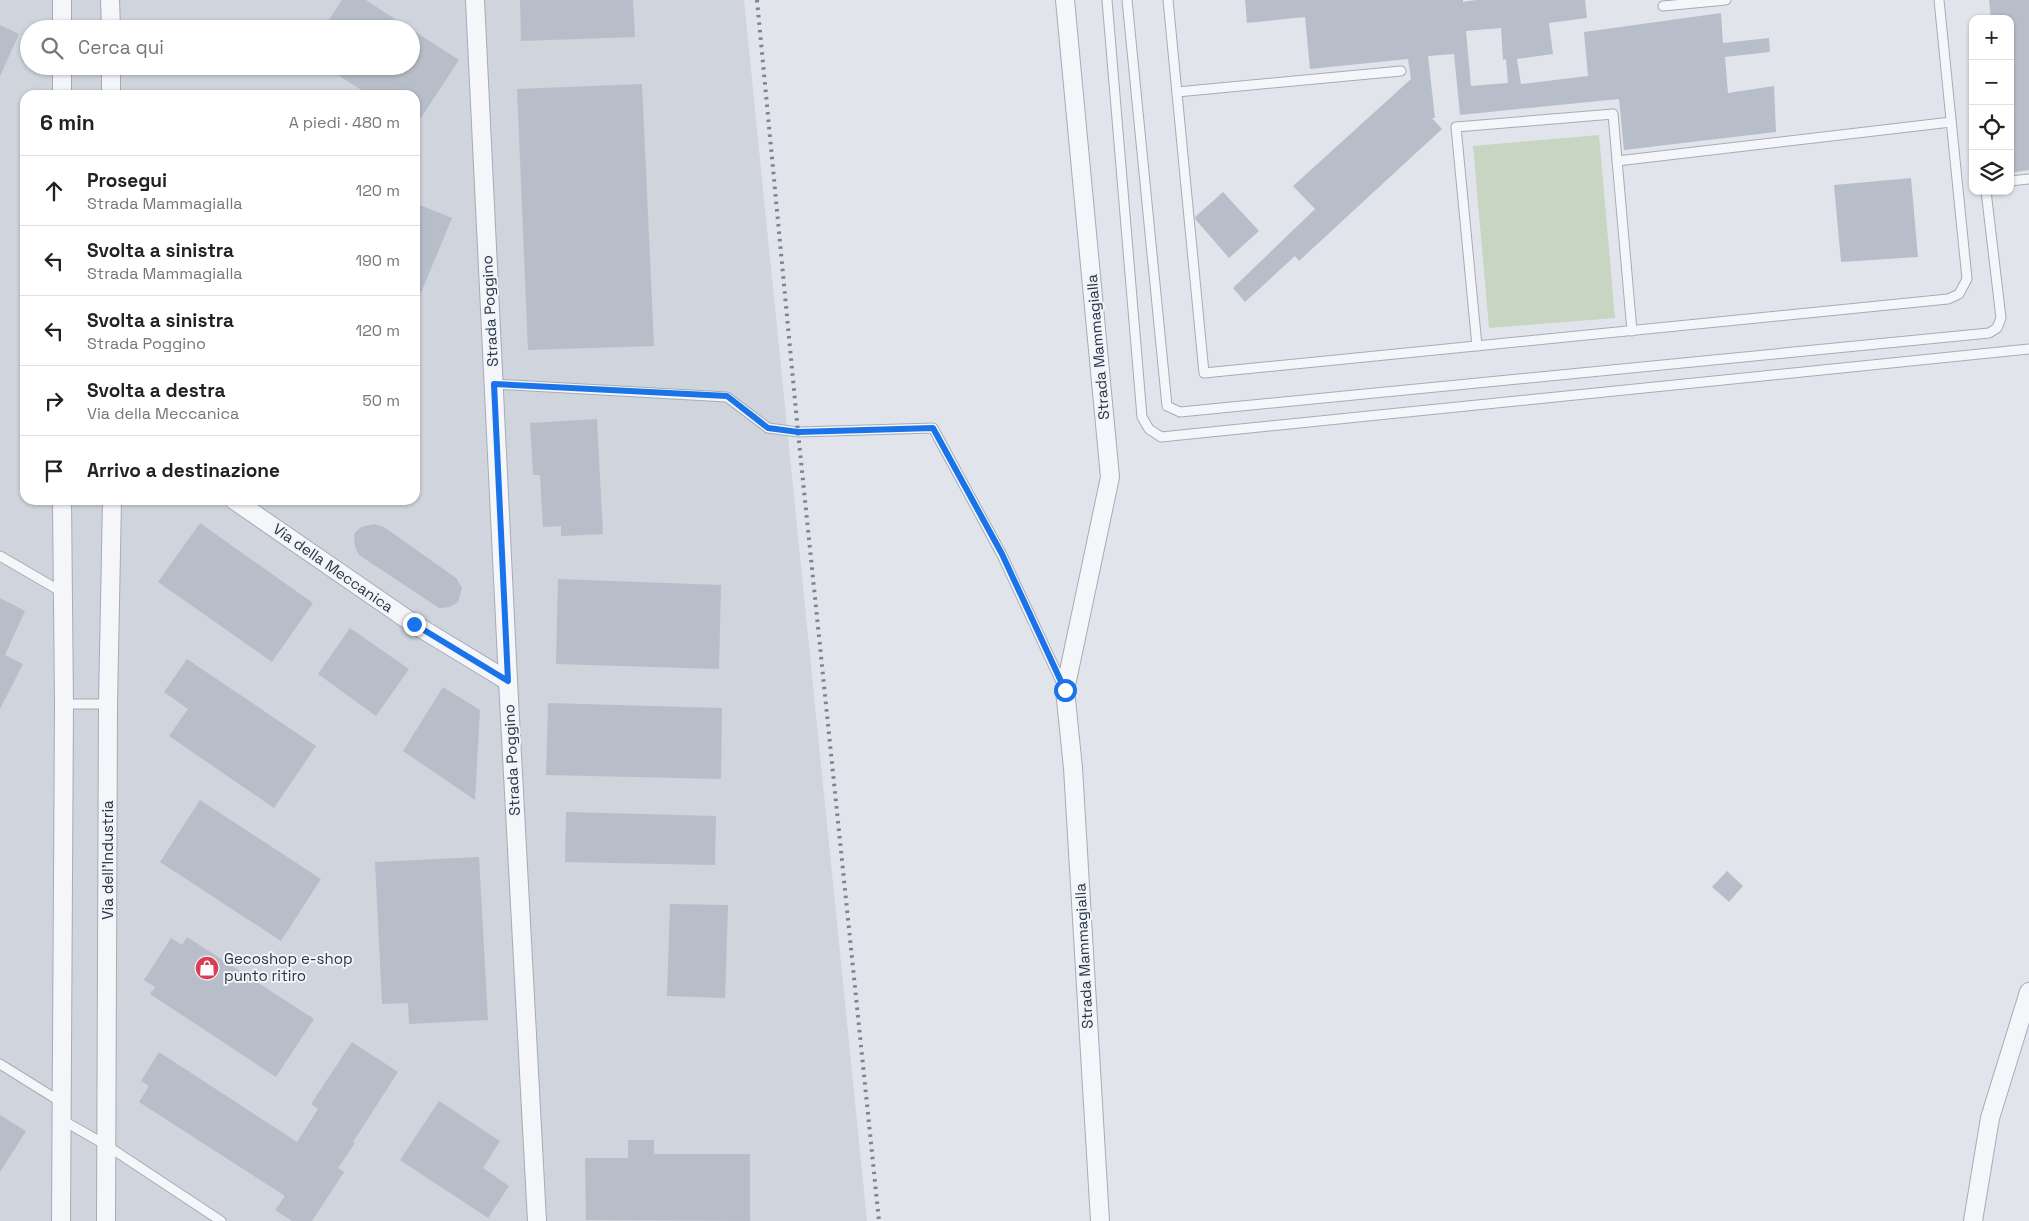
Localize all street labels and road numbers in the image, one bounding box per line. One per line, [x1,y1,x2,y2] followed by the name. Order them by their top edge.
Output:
[477,255,502,367] street label: Strada Poggino
[1082,273,1113,420] street label: Strada Mammagialla
[269,519,397,617] street label: Via della Meccanica
[499,704,524,816] street label: Strada Poggino
[98,800,117,920] street label: Via dell'Industria
[1070,882,1097,1029] street label: Strada Mammagialla

